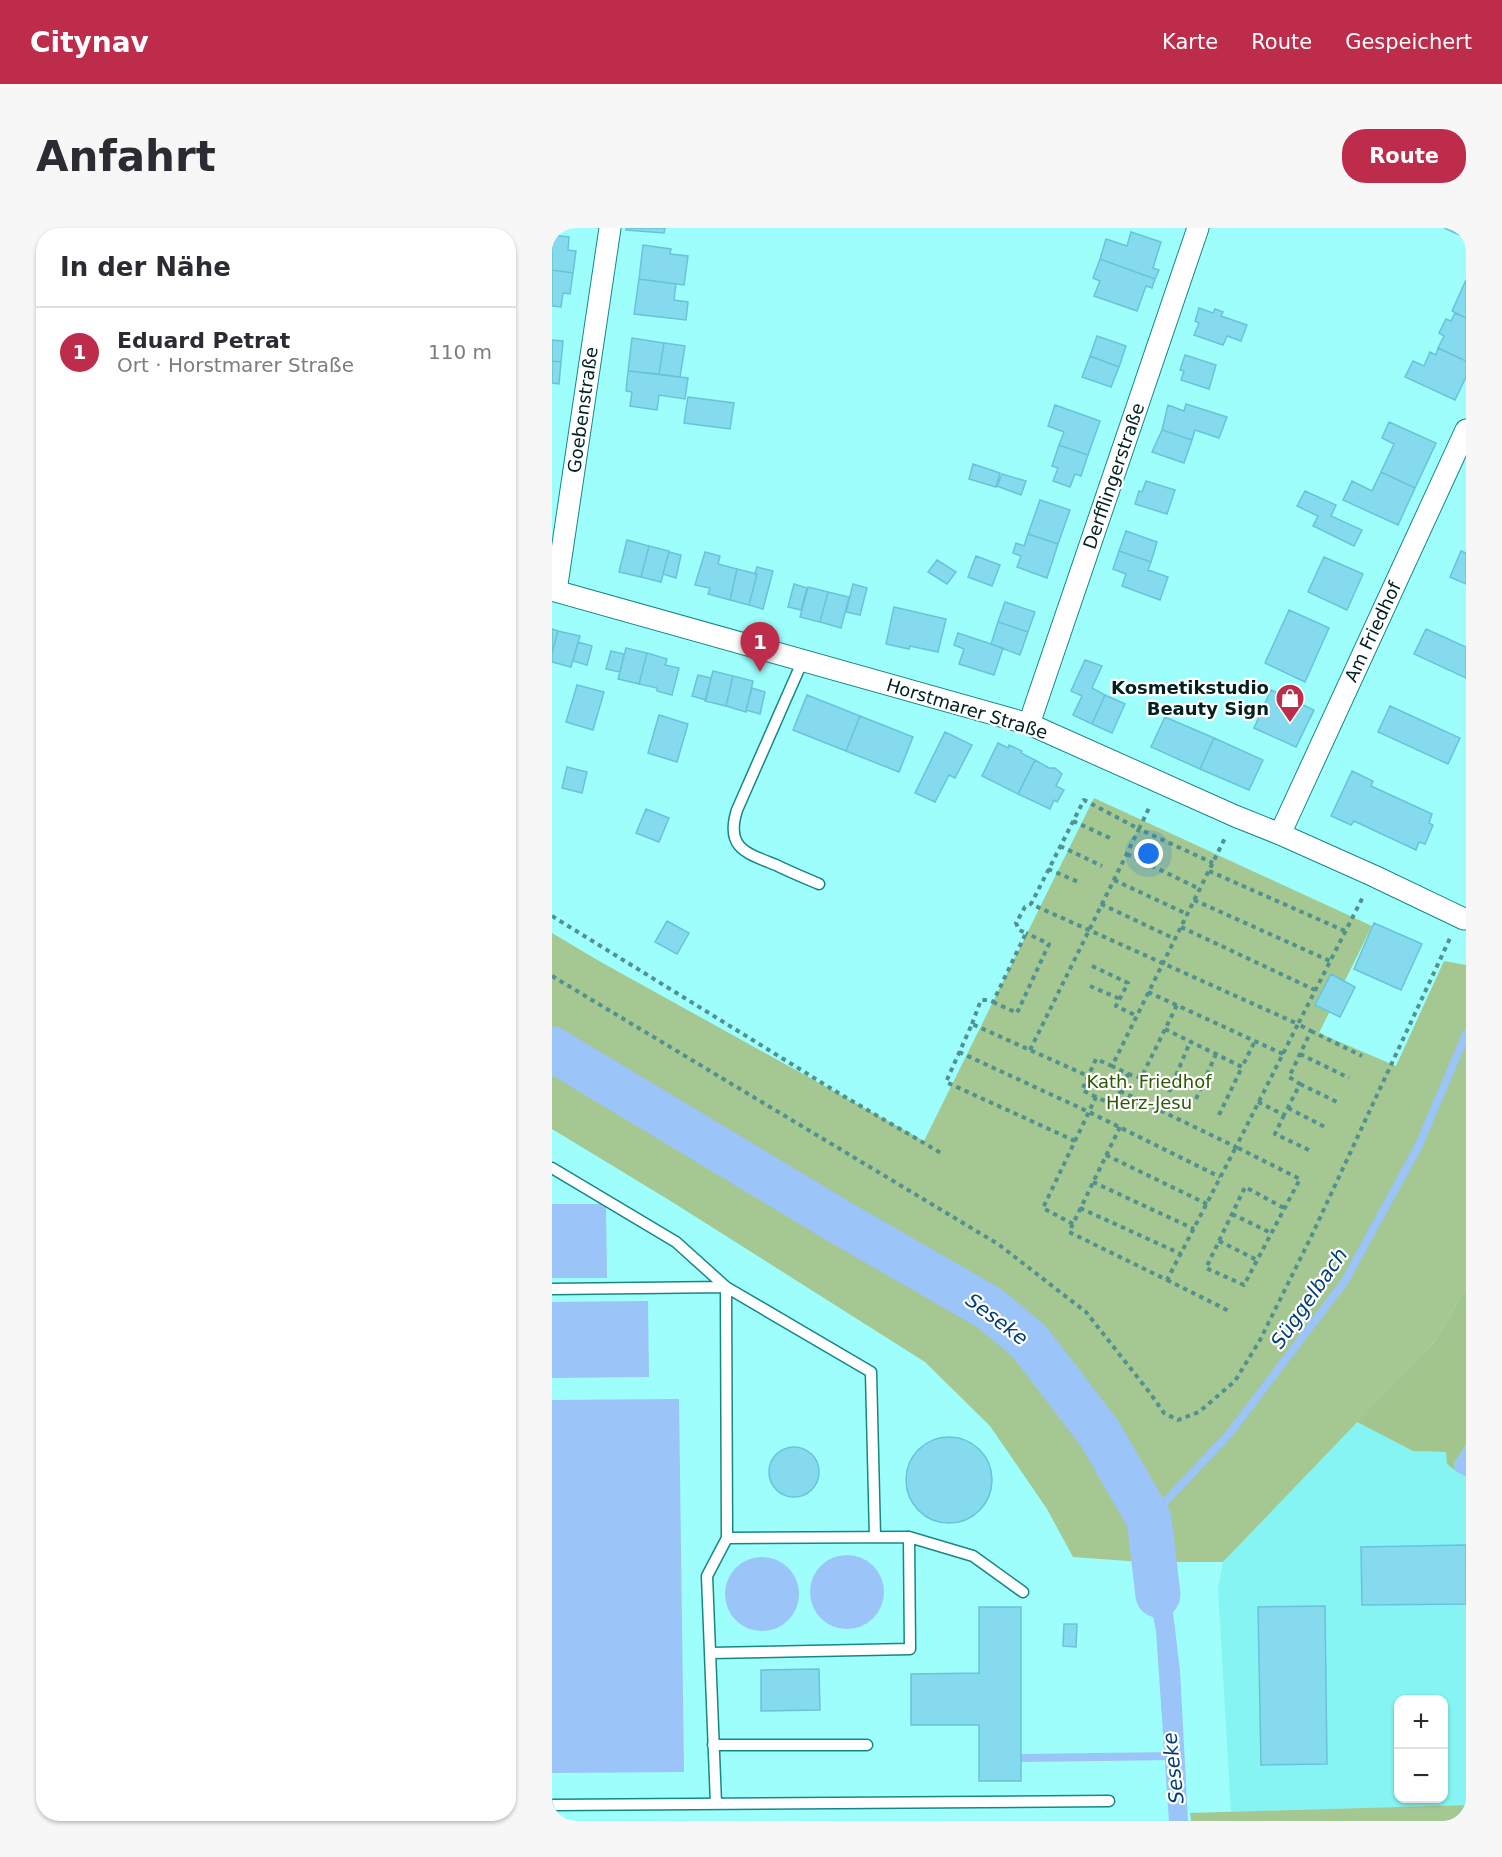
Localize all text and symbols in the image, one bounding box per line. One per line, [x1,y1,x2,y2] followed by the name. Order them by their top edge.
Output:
[30,26,149,59] text: Citynav
[1162,30,1218,54] text: Karte
[1251,30,1312,54] text: Route
[1345,30,1472,54] text: Gespeichert
[1342,129,1466,183] button: Route
[36,132,216,181] text: Anfahrt
[60,252,231,282] text: In der Nähe
[117,328,290,353] text: Eduard Petrat
[73,340,86,364] text: 1
[428,340,492,364] text: 110 m
[563,345,602,474] street label: Goebenstraße
[117,353,354,377] text: Ort · Horstmarer Straße
[1079,400,1148,552] street label: Derfflingerstraße
[1340,578,1405,685] street label: Am Friedhof
[740,622,780,672] pin: 1
[884,674,1050,743] street label: Horstmarer Straße
[1111,677,1269,719] place label: Kosmetikstudio Beauty Sign
[1274,682,1306,724] shop icon: Kosmetikstudio Beauty Sign
[1134,839,1163,868] your location
[1086,1071,1212,1113] park label: Kath. Friedhof Herz-Jesu
[1266,1243,1352,1353] water label: Süggelbach
[961,1288,1033,1350] water label: Seseke
[1394,1695,1448,1803] map controls
[1394,1695,1448,1749] button: +
[1157,1731,1189,1805] water label: Seseke
[1394,1749,1448,1803] button: −

